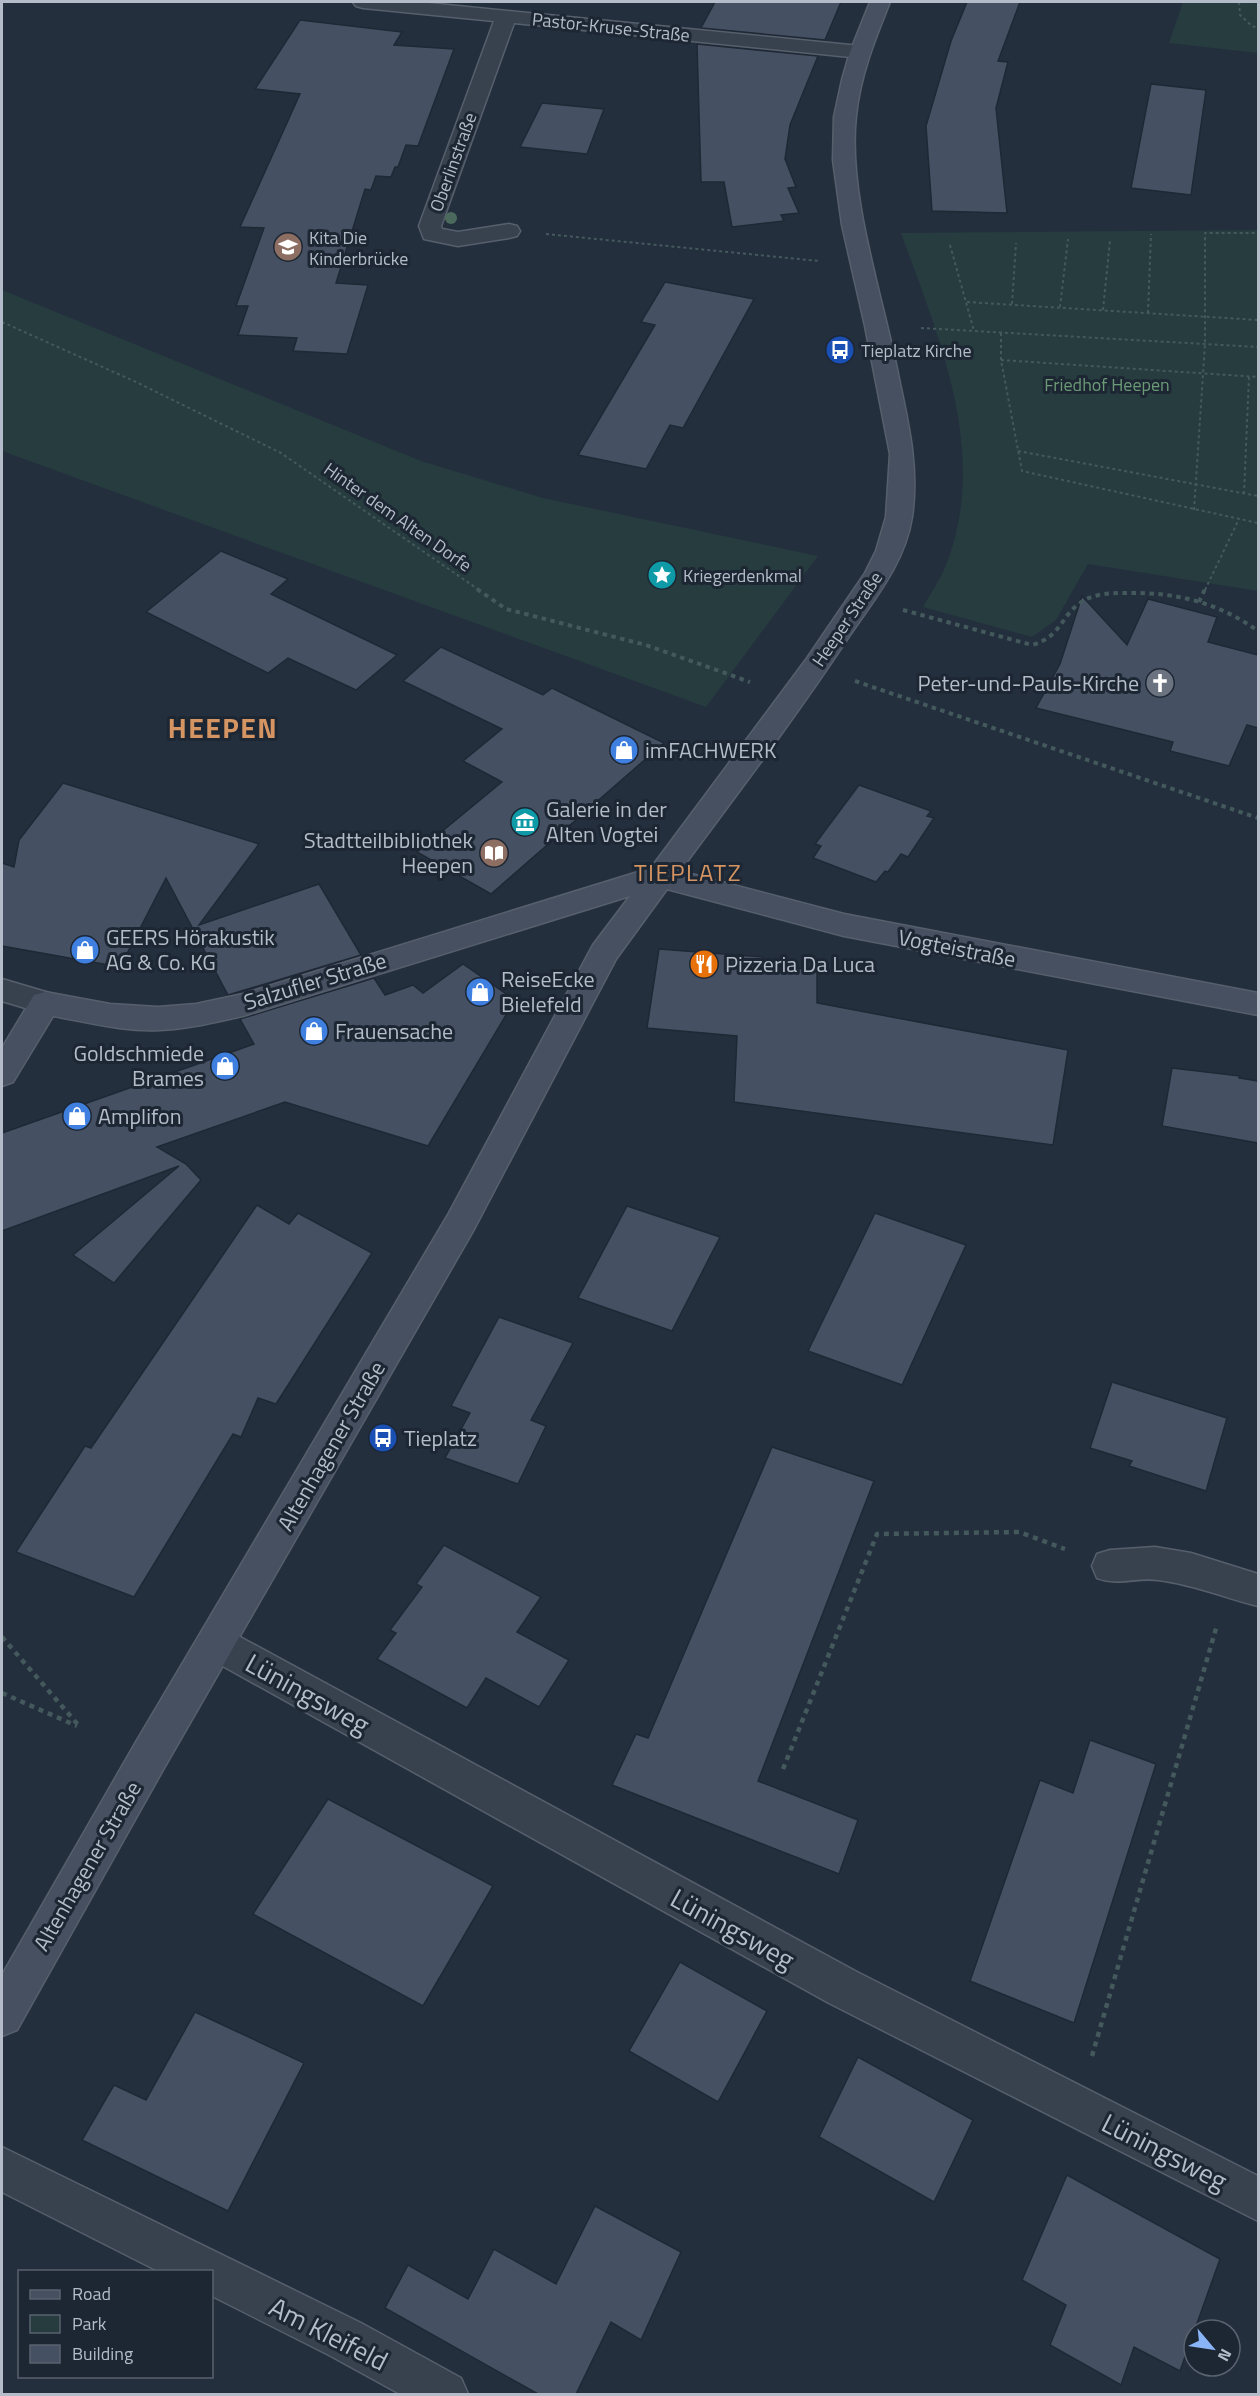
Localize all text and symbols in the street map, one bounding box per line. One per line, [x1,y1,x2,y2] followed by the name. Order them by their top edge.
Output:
[531,5,691,49] street label: Pastor-Kruse-Straße
[423,109,483,215] street label: Oberlinstraße
[309,224,408,272] place label: Kita Die Kinderbrücke
[272,231,304,263] school or university icon: Kita Die Kinderbrücke
[824,334,856,366] bus stop icon: Tieplatz Kirche
[861,337,971,364] place label: Tieplatz Kirche
[1044,371,1170,398] park label: Friedhof Heepen
[319,456,477,578] street label: Hinter dem Alten Dorfe
[646,559,678,591] place icon: Kriegerdenkmal
[683,562,802,589] place label: Kriegerdenkmal
[805,566,889,672] street label: Heeper Straße
[918,666,1139,700] place label: Peter-und-Pauls-Kirche
[1144,667,1176,699] church icon: Peter-und-Pauls-Kirche
[168,706,278,749] district label: HEEPEN
[645,733,777,767] place label: imFACHWERK
[608,734,640,766] shop icon: imFACHWERK
[546,792,667,851] place label: Galerie in der Alten Vogtei
[509,806,541,838] museum icon: Galerie in der Alten Vogtei
[304,823,473,882] place label: Stadtteilbibliothek Heepen
[478,837,510,869] library icon: Stadtteilbibliothek Heepen
[634,854,742,890] district label: TIEPLATZ
[106,920,275,979] place label: GEERS Hörakustik AG & Co. KG
[895,920,1019,976] street label: Vogteistraße
[69,934,101,966] shop icon: GEERS Hörakustik AG & Co. KG
[240,943,390,1019] street label: Salzufler Straße
[725,947,875,981] place label: Pizzeria Da Luca
[688,948,720,980] restaurant icon: Pizzeria Da Luca
[501,962,595,1021] place label: ReiseEcke Bielefeld
[464,976,496,1008] shop icon: ReiseEcke Bielefeld
[335,1014,453,1048] place label: Frauensache
[298,1015,330,1047] shop icon: Frauensache
[73,1036,204,1095] place label: Goldschmiede Brames
[209,1050,241,1082] shop icon: Goldschmiede Brames
[98,1099,182,1133] place label: Amplifon
[61,1100,93,1132] shop icon: Amplifon
[268,1355,394,1537] street label: Altenhagener Straße
[404,1421,477,1455] place label: Tieplatz
[367,1422,399,1454] bus stop icon: Tieplatz
[238,1642,378,1744] street label: Lüningsweg
[24,1775,150,1957] street label: Altenhagener Straße
[663,1877,803,1979] street label: Lüningsweg
[1095,2102,1235,2200] street label: Lüningsweg
[18,2270,213,2378] legend
[72,2280,111,2307] text: Road
[262,2286,396,2380] street label: Am Kleifeld
[72,2310,107,2337] text: Park
[1182,2318,1242,2378] north arrow
[72,2340,133,2367] text: Building
[1212,2345,1238,2366] text: N

